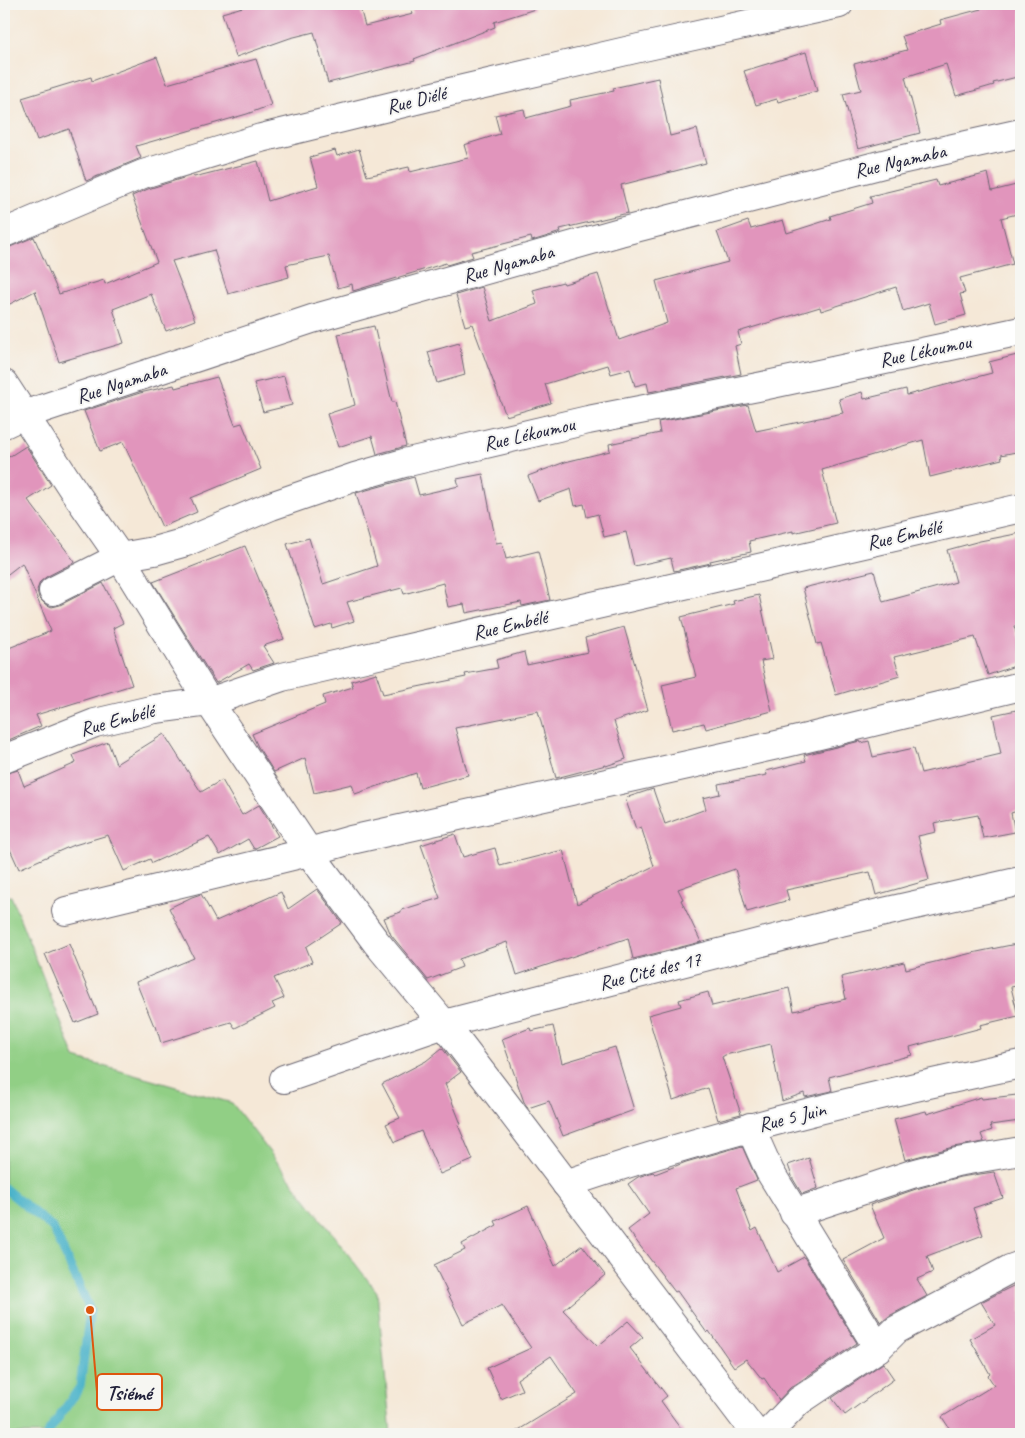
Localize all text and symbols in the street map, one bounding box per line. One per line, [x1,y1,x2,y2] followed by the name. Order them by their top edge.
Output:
[384,80,452,119] street label: Rue Diélé
[852,138,950,184] street label: Rue Ngamaba
[460,239,558,289] street label: Rue Ngamaba
[877,329,974,373] street label: Rue Lékoumou
[73,356,171,409] street label: Rue Ngamaba
[481,411,578,457] street label: Rue Lékoumou
[864,514,947,556] street label: Rue Embélé
[470,604,553,646] street label: Rue Embélé
[77,697,160,742] street label: Rue Embélé
[596,946,705,996] street label: Rue Cité des 17
[756,1096,829,1137] street label: Rue 5 Juin
[97,1374,162,1410] callout: Tsiémé
[106,1380,155,1406] text: Tsiémé

